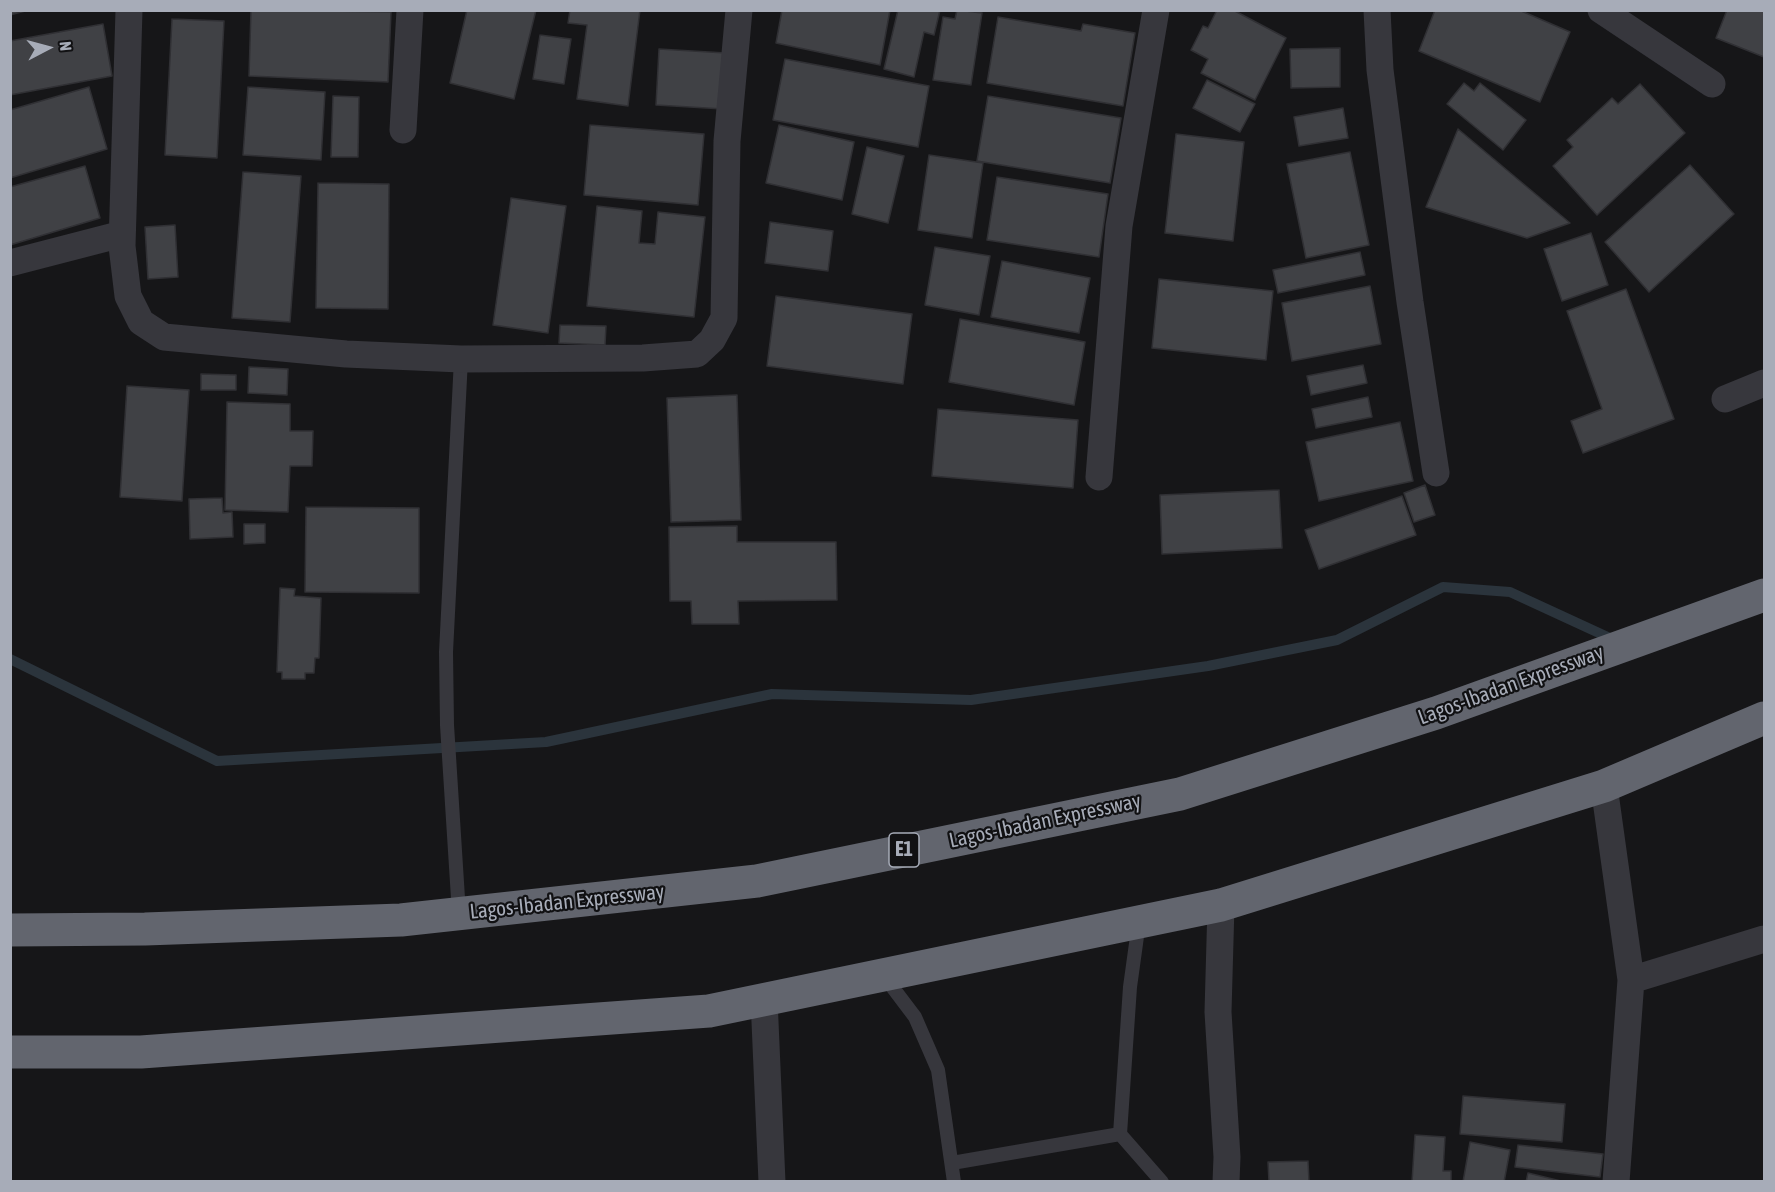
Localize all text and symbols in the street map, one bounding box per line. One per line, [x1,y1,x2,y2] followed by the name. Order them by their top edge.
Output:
[18,18,78,78] north arrow
[56,40,75,52] text: N
[1415,640,1607,730] street label: Lagos-Ibadan Expressway
[947,788,1143,854] street label: Lagos-Ibadan Expressway
[889,833,919,867] road number: E1
[468,879,666,925] street label: Lagos-Ibadan Expressway

